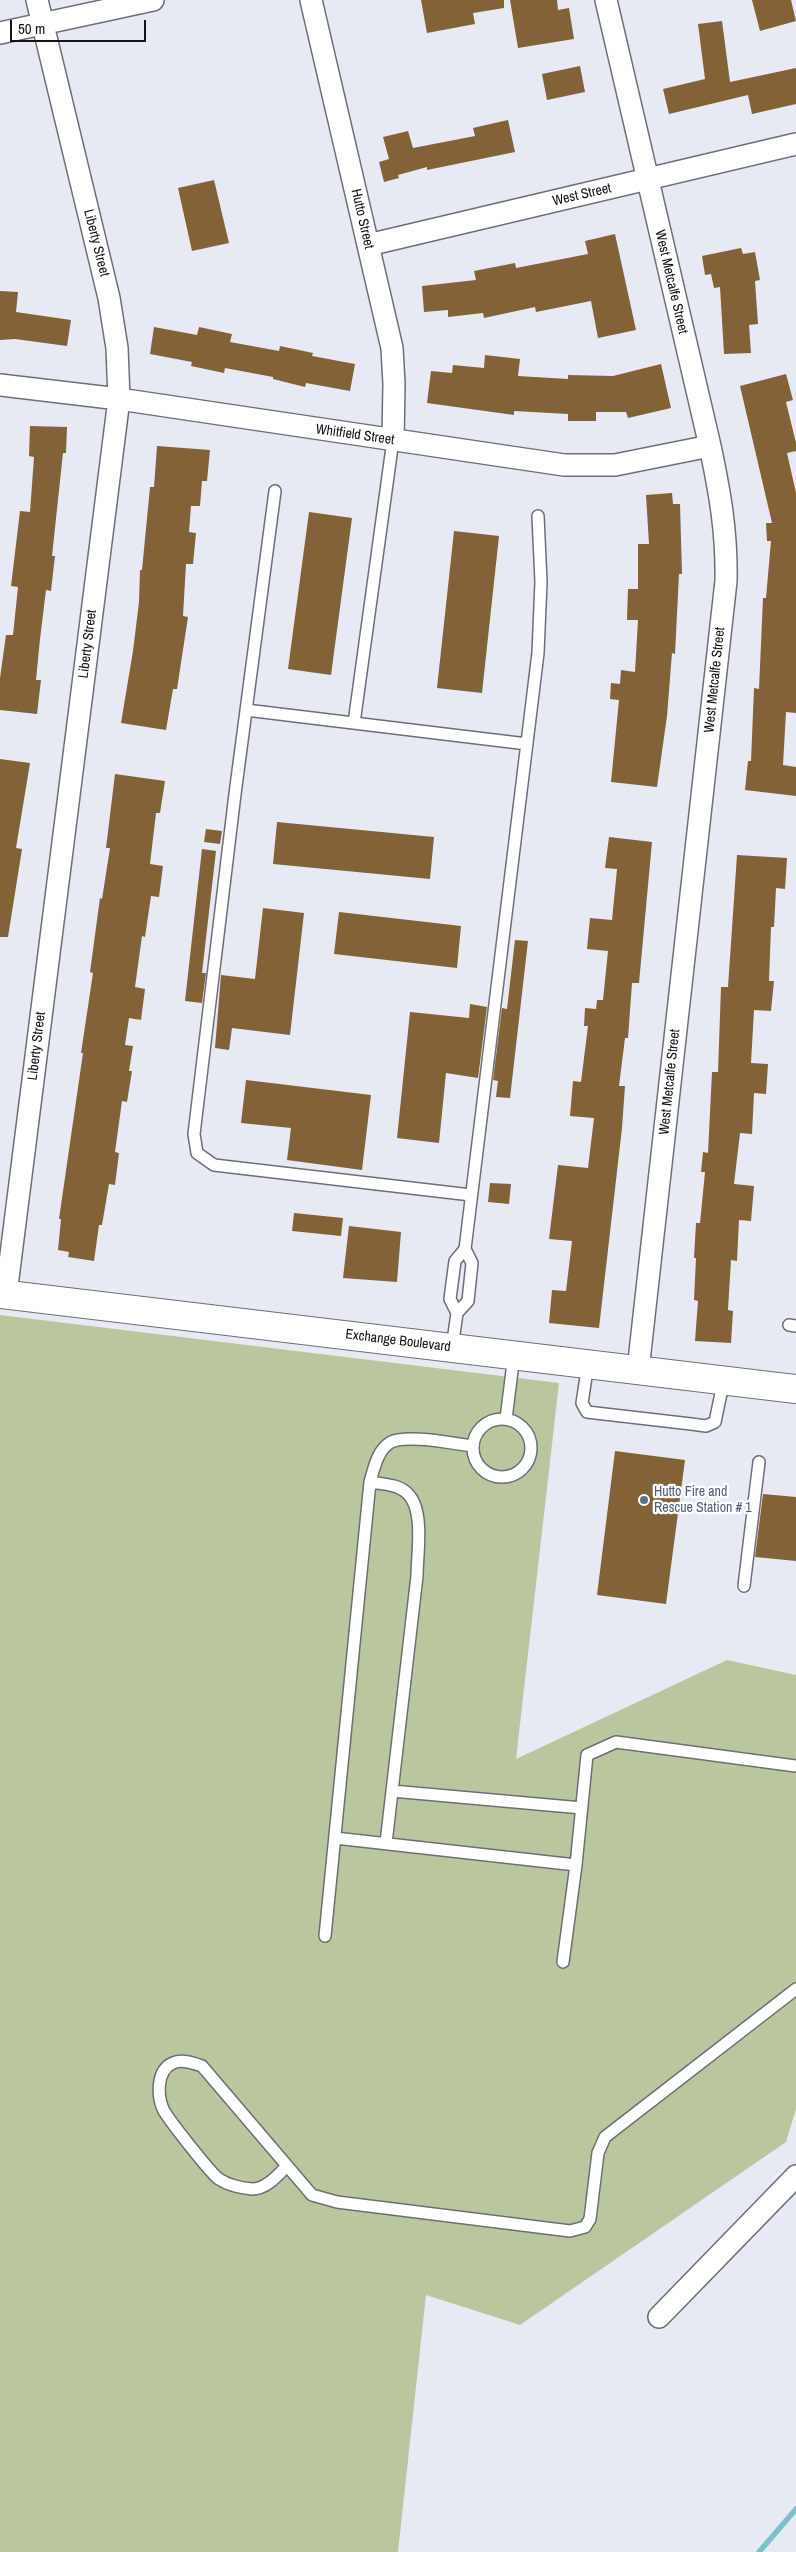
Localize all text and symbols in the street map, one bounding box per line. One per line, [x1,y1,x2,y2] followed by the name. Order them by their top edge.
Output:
[12,10,149,42] scale bar
[18,18,45,39] text: 50 m
[551,180,613,210] street label: West Street
[347,187,377,251] street label: Hutto Street
[80,208,112,278] street label: Liberty Street
[651,228,691,336] street label: West Metcalfe Street
[315,421,395,449] street label: Whitfield Street
[75,609,101,679] street label: Liberty Street
[701,626,729,734] street label: West Metcalfe Street
[24,1011,50,1081] street label: Liberty Street
[656,1028,684,1136] street label: West Metcalfe Street
[344,1326,452,1356] street label: Exchange Boulevard
[654,1484,752,1516] place label: Hutto Fire and Rescue Station # 1
[638,1494,650,1506] marker: Hutto Fire and Rescue Station # 1

